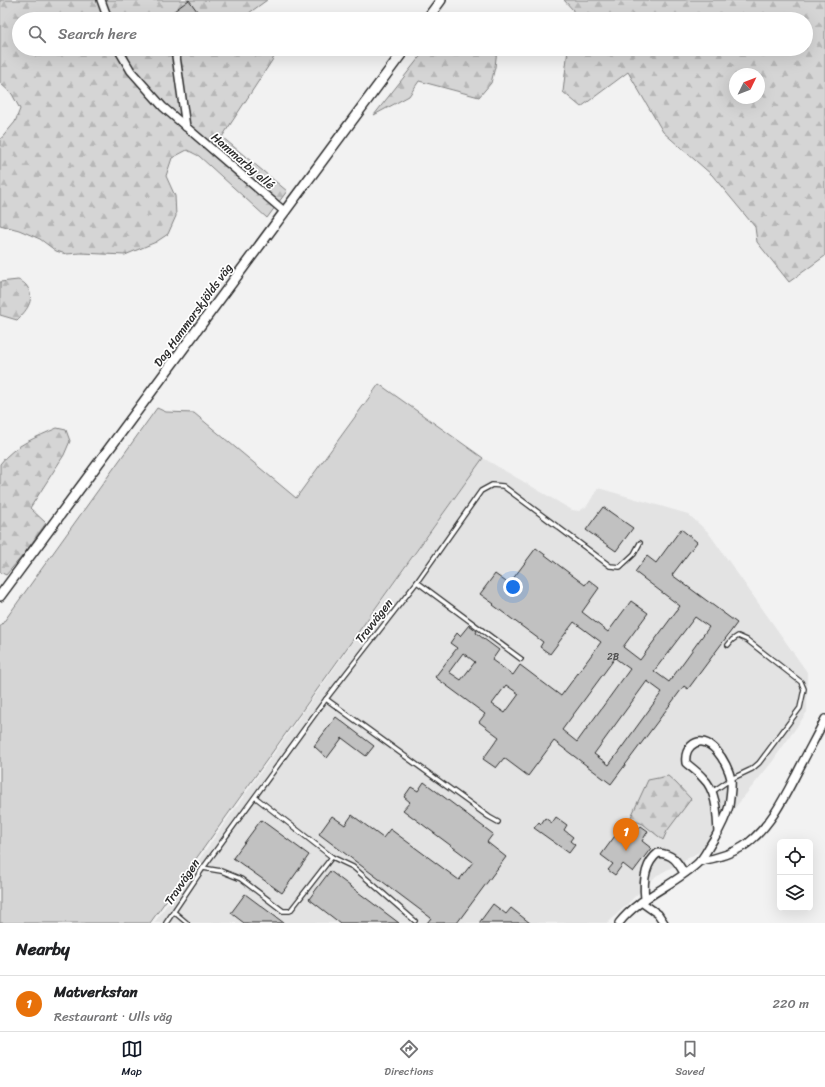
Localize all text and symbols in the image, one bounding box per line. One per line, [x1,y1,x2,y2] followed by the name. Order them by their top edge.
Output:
[12,12,813,56] search box
[58,21,137,47] text: Search here
[26,23,48,45] icon: search
[729,68,765,104] north arrow
[206,127,280,195] street label: Hammarby allé
[148,258,238,372] street label: Dag Hammarskjölds väg
[503,577,523,597] your location
[349,593,399,648] street label: Travvägen
[607,648,620,666] house number: 2B
[613,818,639,851] pin: 1
[777,839,813,911] map controls
[777,839,813,875] button: locate
[158,854,206,910] street label: Travvägen
[777,875,813,911] button: layers
[16,934,70,964] text: Nearby
[54,979,138,1005] text: Matverkstan
[26,992,32,1015] text: 1
[772,992,809,1015] text: 220 m
[54,1005,172,1028] text: Restaurant · Ulls väg
[121,1038,143,1081] tab: Map
[384,1038,434,1081] tab: Directions
[675,1038,704,1081] tab: Saved

